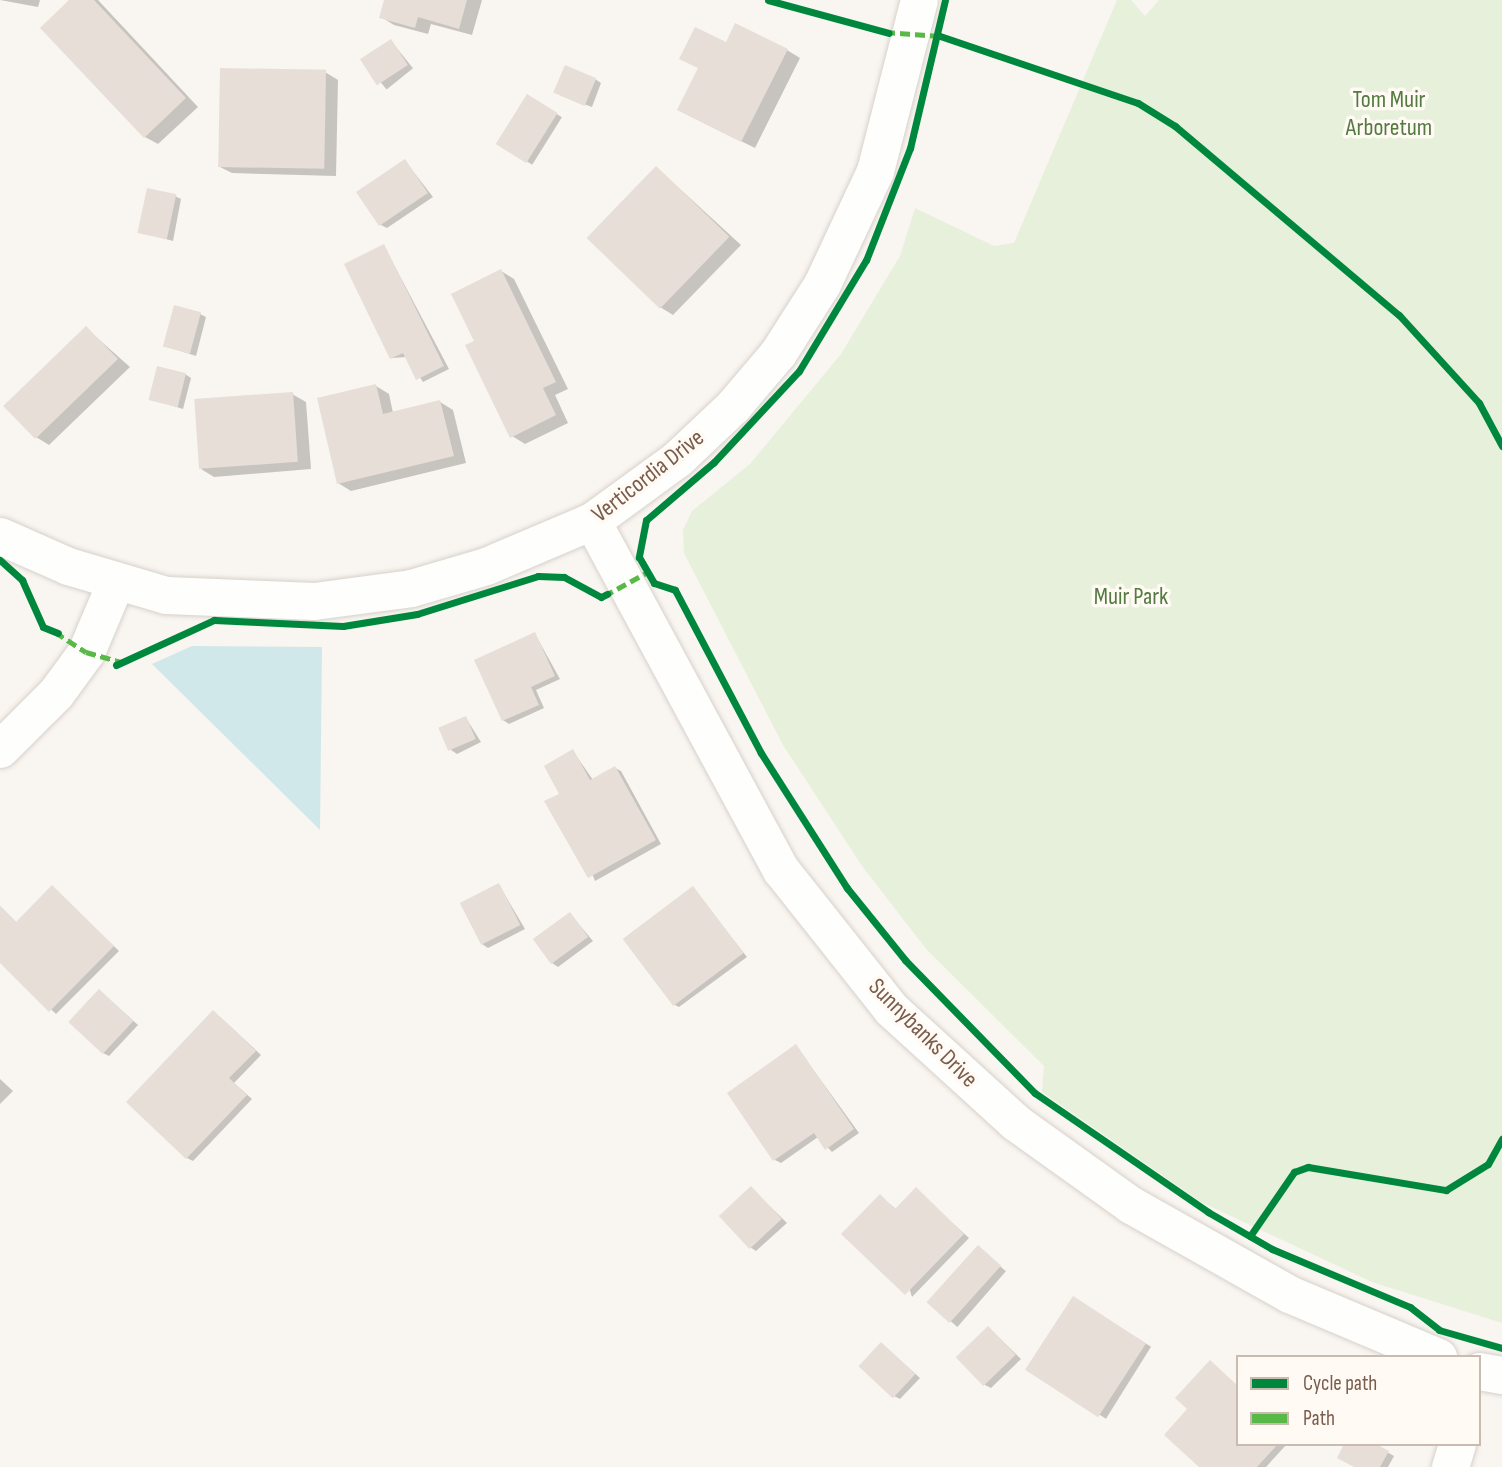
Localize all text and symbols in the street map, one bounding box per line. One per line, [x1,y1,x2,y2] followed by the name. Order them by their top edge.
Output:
[1346,86,1432,142] park label: Tom Muir Arboretum
[586,423,710,529] street label: Verticordia Drive
[1094,583,1168,611] park label: Muir Park
[862,972,984,1094] street label: Sunnybanks Drive
[1236,1355,1481,1446] legend
[1303,1371,1377,1396] text: Cycle path
[1303,1406,1335,1431] text: Path

